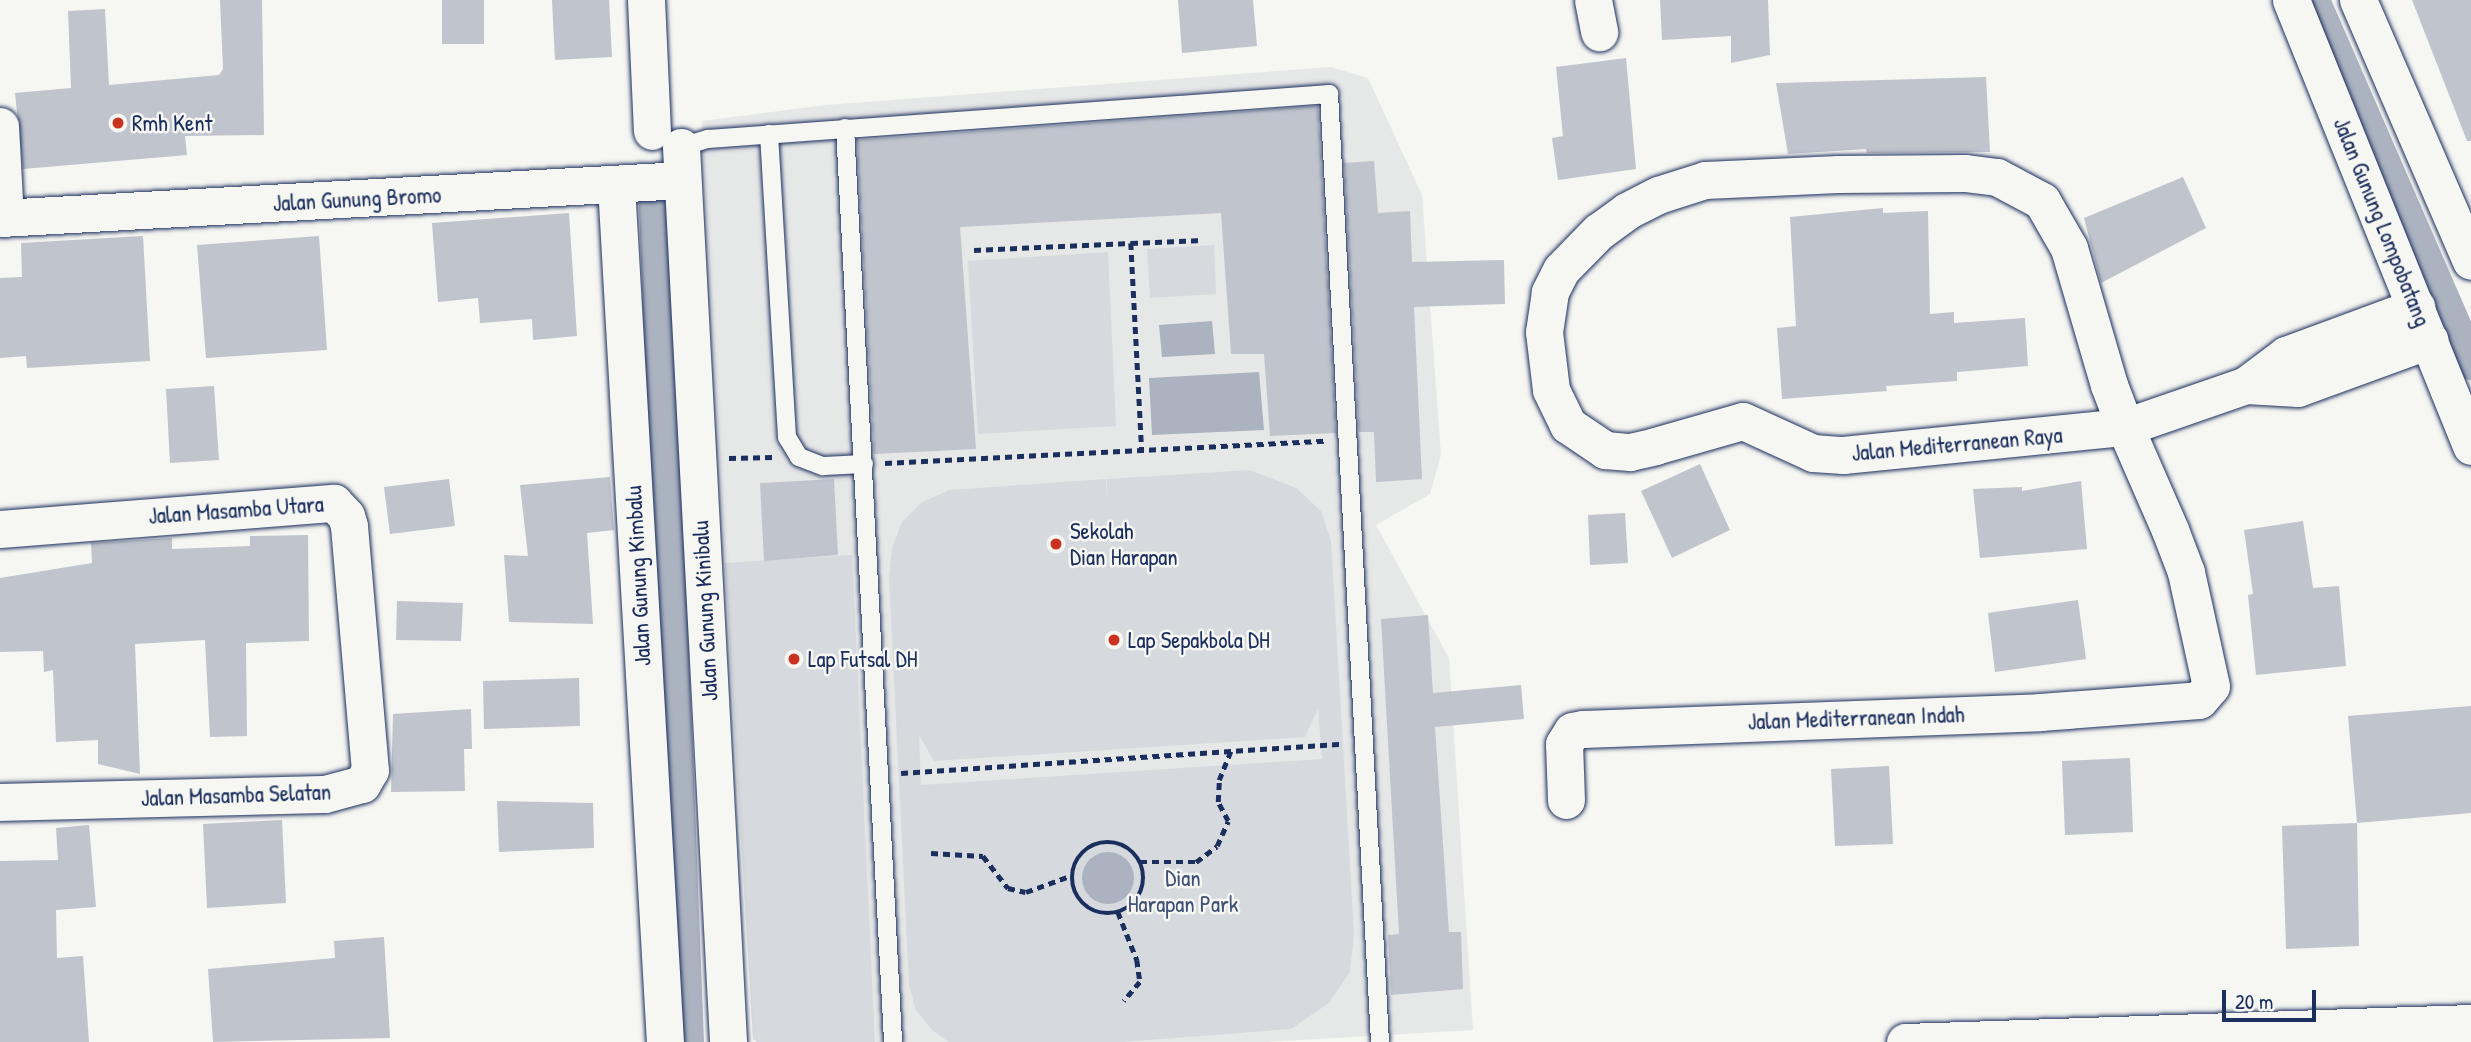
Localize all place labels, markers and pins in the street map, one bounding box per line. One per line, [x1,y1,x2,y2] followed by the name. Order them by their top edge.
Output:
[132,109,213,137] place label: Rmh Kent
[110,115,126,131] marker: Rmh Kent
[1070,517,1178,571] place label: Sekolah Dian Harapan
[1048,536,1064,552] marker: Sekolah Dian Harapan
[1128,626,1270,654] place label: Lap Sepakbola DH
[1106,632,1122,648] marker: Lap Sepakbola DH
[808,645,917,673] place label: Lap Futsal DH
[786,651,802,667] marker: Lap Futsal DH

